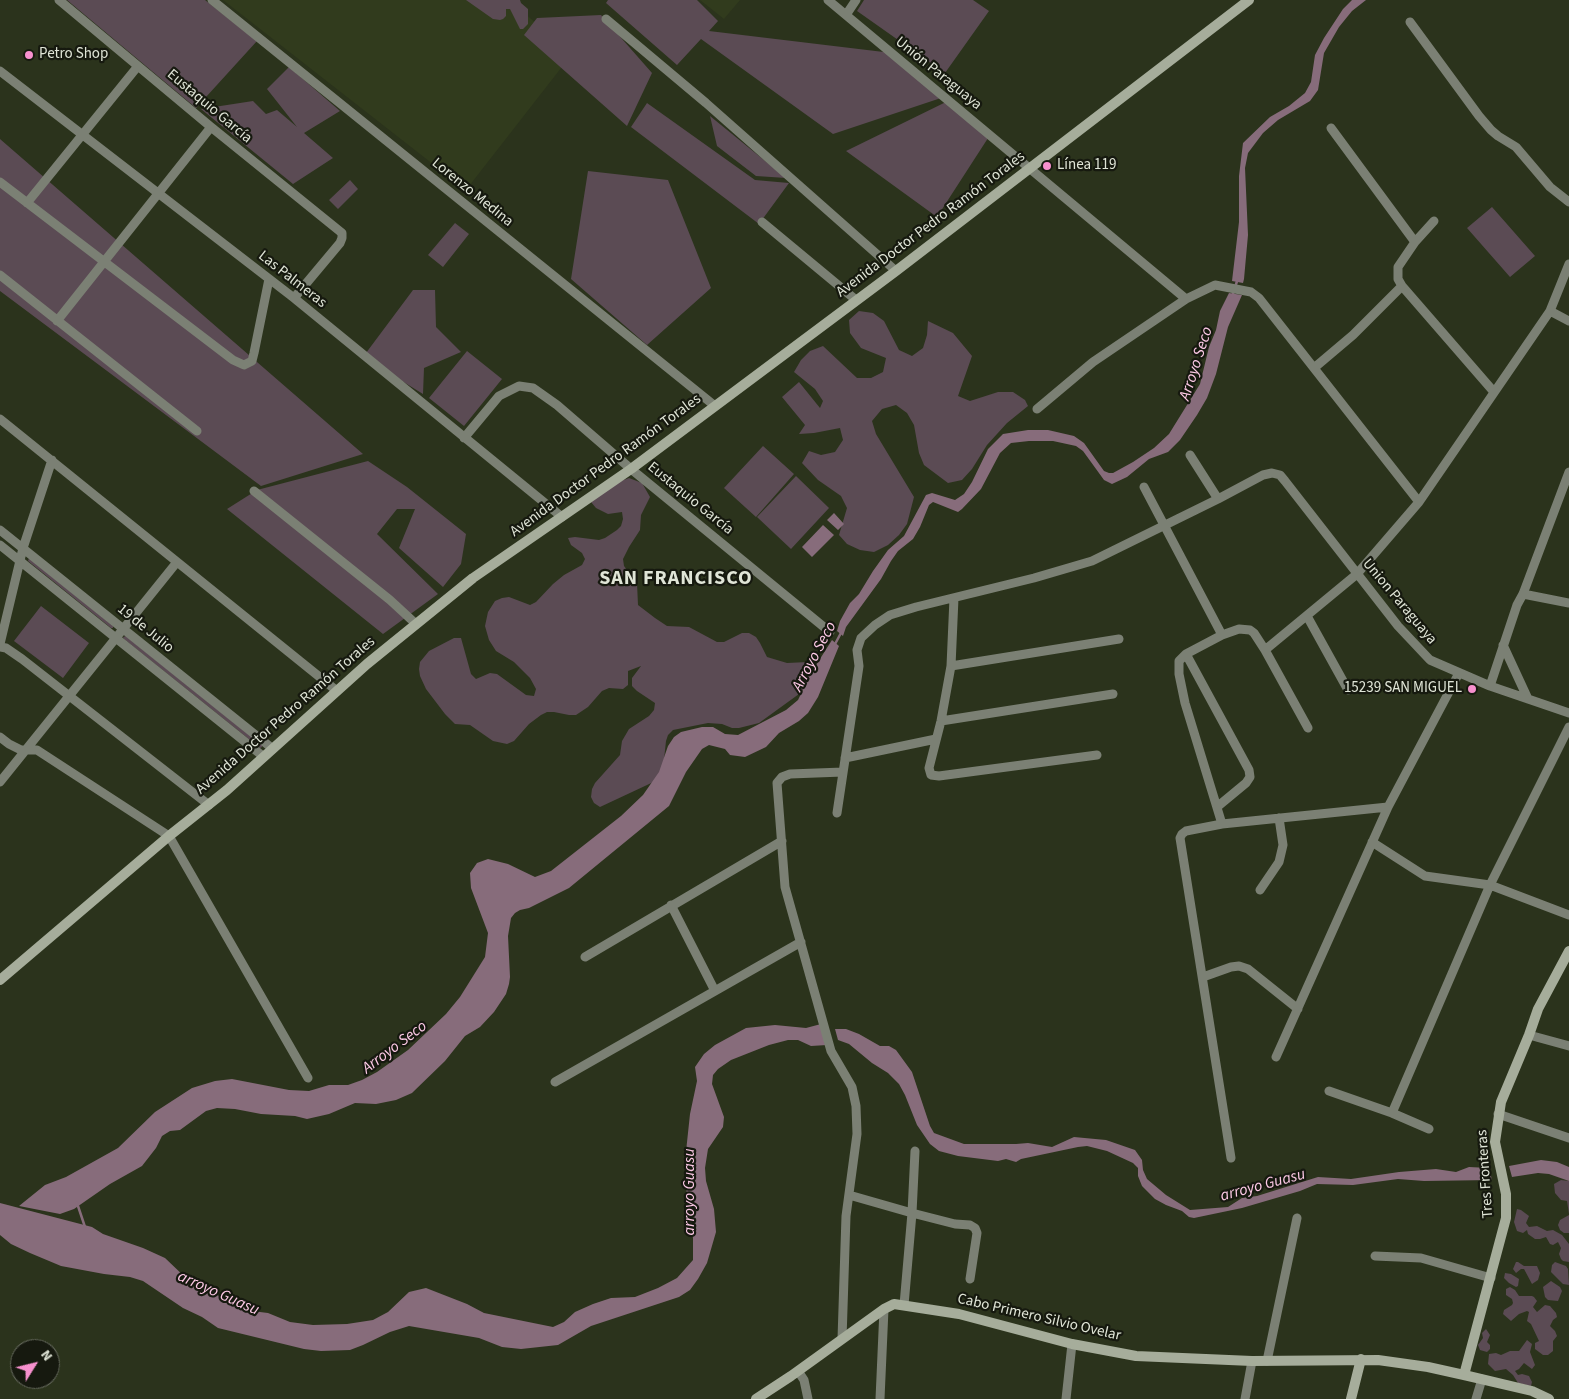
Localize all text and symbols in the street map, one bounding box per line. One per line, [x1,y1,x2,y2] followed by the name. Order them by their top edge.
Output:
[891,34,985,114] street label: Unión Paraguaya
[39,46,108,64] place label: Petro Shop
[23,49,35,61] marker: Petro Shop
[163,66,255,148] street label: Eustaquio García
[833,148,1029,302] street label: Avenida Doctor Pedro Ramón Torales
[428,155,516,231] street label: Lorenzo Medina
[1057,157,1116,175] place label: Línea 119
[1041,160,1053,172] marker: Línea 119
[254,248,330,312] street label: Las Palmeras
[1176,325,1218,403] water label: Arroyo Seco
[507,391,705,541] street label: Avenida Doctor Pedro Ramón Torales
[643,459,737,539] street label: Eustaquio García
[1358,556,1440,648] street label: Union Paraguaya
[598,568,754,592] district label: SAN FRANCISCO
[113,601,177,657] street label: 19 de Julio
[789,619,841,695] water label: Arroyo Seco
[193,633,379,799] street label: Avenida Doctor Pedro Ramón Torales
[1344,680,1462,698] place label: 15239 SAN MIGUEL
[1466,683,1478,695] marker: 15239 SAN MIGUEL
[359,1017,431,1079] water label: Arroyo Seco
[1474,1129,1498,1219] street label: Tres Fronteras
[680,1148,700,1236] water label: arroyo Guasu
[1218,1165,1308,1207] water label: arroyo Guasu
[174,1268,262,1320] water label: arroyo Guasu
[955,1290,1123,1346] street label: Cabo Primero Silvio Ovelar
[10,1339,60,1389] north arrow
[35,1346,57,1365] text: N

